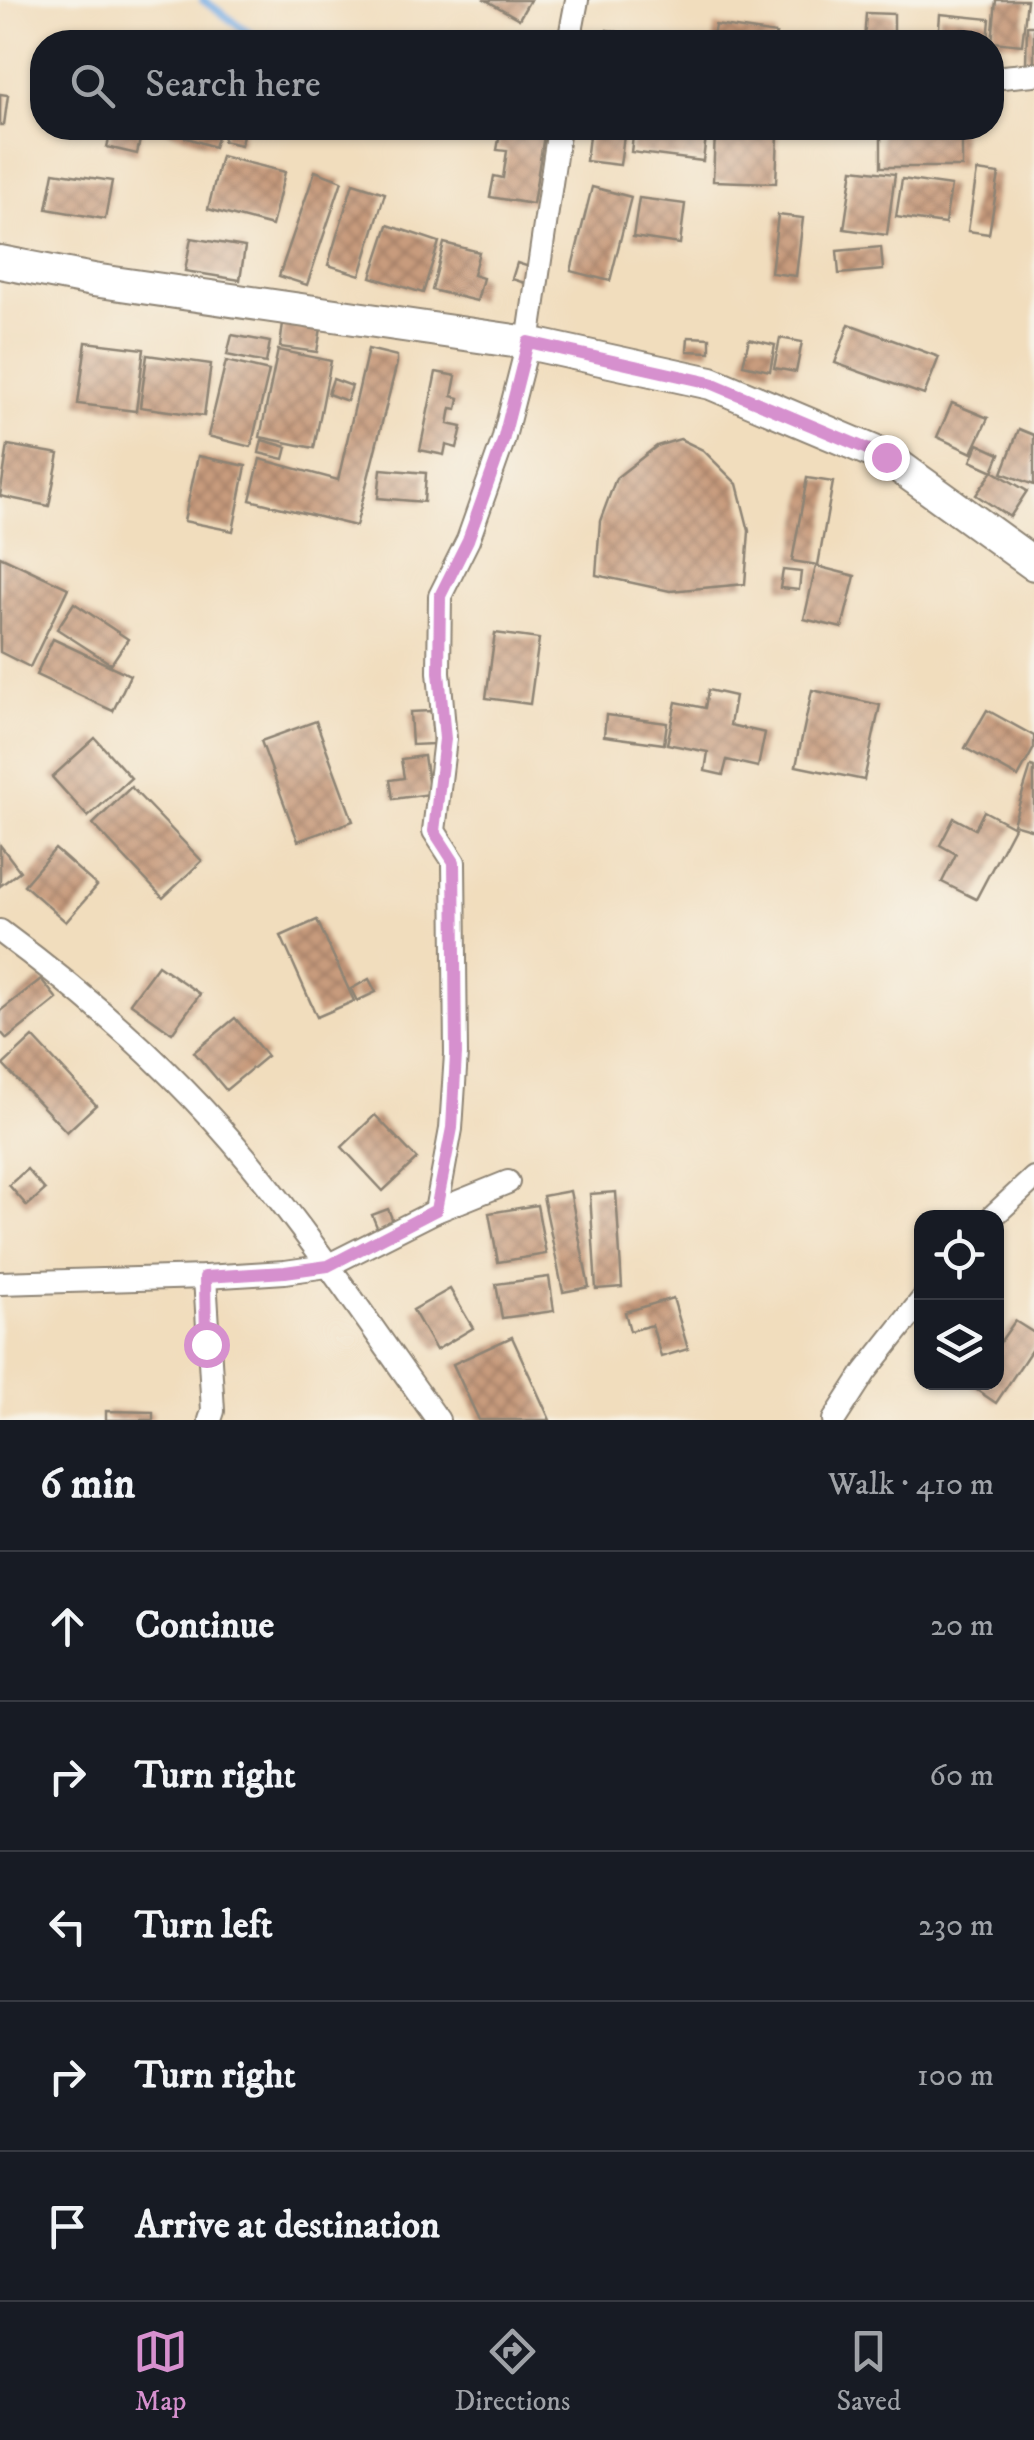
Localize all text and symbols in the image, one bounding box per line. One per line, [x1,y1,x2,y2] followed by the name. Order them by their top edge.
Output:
[30,30,1004,140] search box
[65,58,120,113] icon: search
[145,61,321,109] text: Search here
[864,435,910,481] route end
[914,1210,1004,1390] map controls
[914,1210,1004,1300] button: locate
[914,1300,1004,1390] button: layers
[184,1322,230,1368] route start
[40,1459,135,1511] text: 6 min
[828,1465,994,1505] text: Walk · 410 m
[40,1599,95,1654] icon: ahead
[135,1602,274,1650] text: Continue
[930,1606,994,1646] text: 20 m
[40,1749,95,1804] icon: right
[135,1752,296,1800] text: Turn right
[929,1756,994,1796] text: 60 m
[40,1899,95,1954] icon: left
[135,1902,273,1950] text: Turn left
[918,1906,994,1946] text: 230 m
[40,2049,95,2104] icon: right
[135,2052,296,2100] text: Turn right
[917,2056,994,2096] text: 100 m
[40,2199,95,2254] icon: arrive
[135,2202,440,2250] text: Arrive at destination
[133,2324,188,2419] tab: Map
[454,2324,570,2419] tab: Directions
[837,2324,901,2419] tab: Saved

